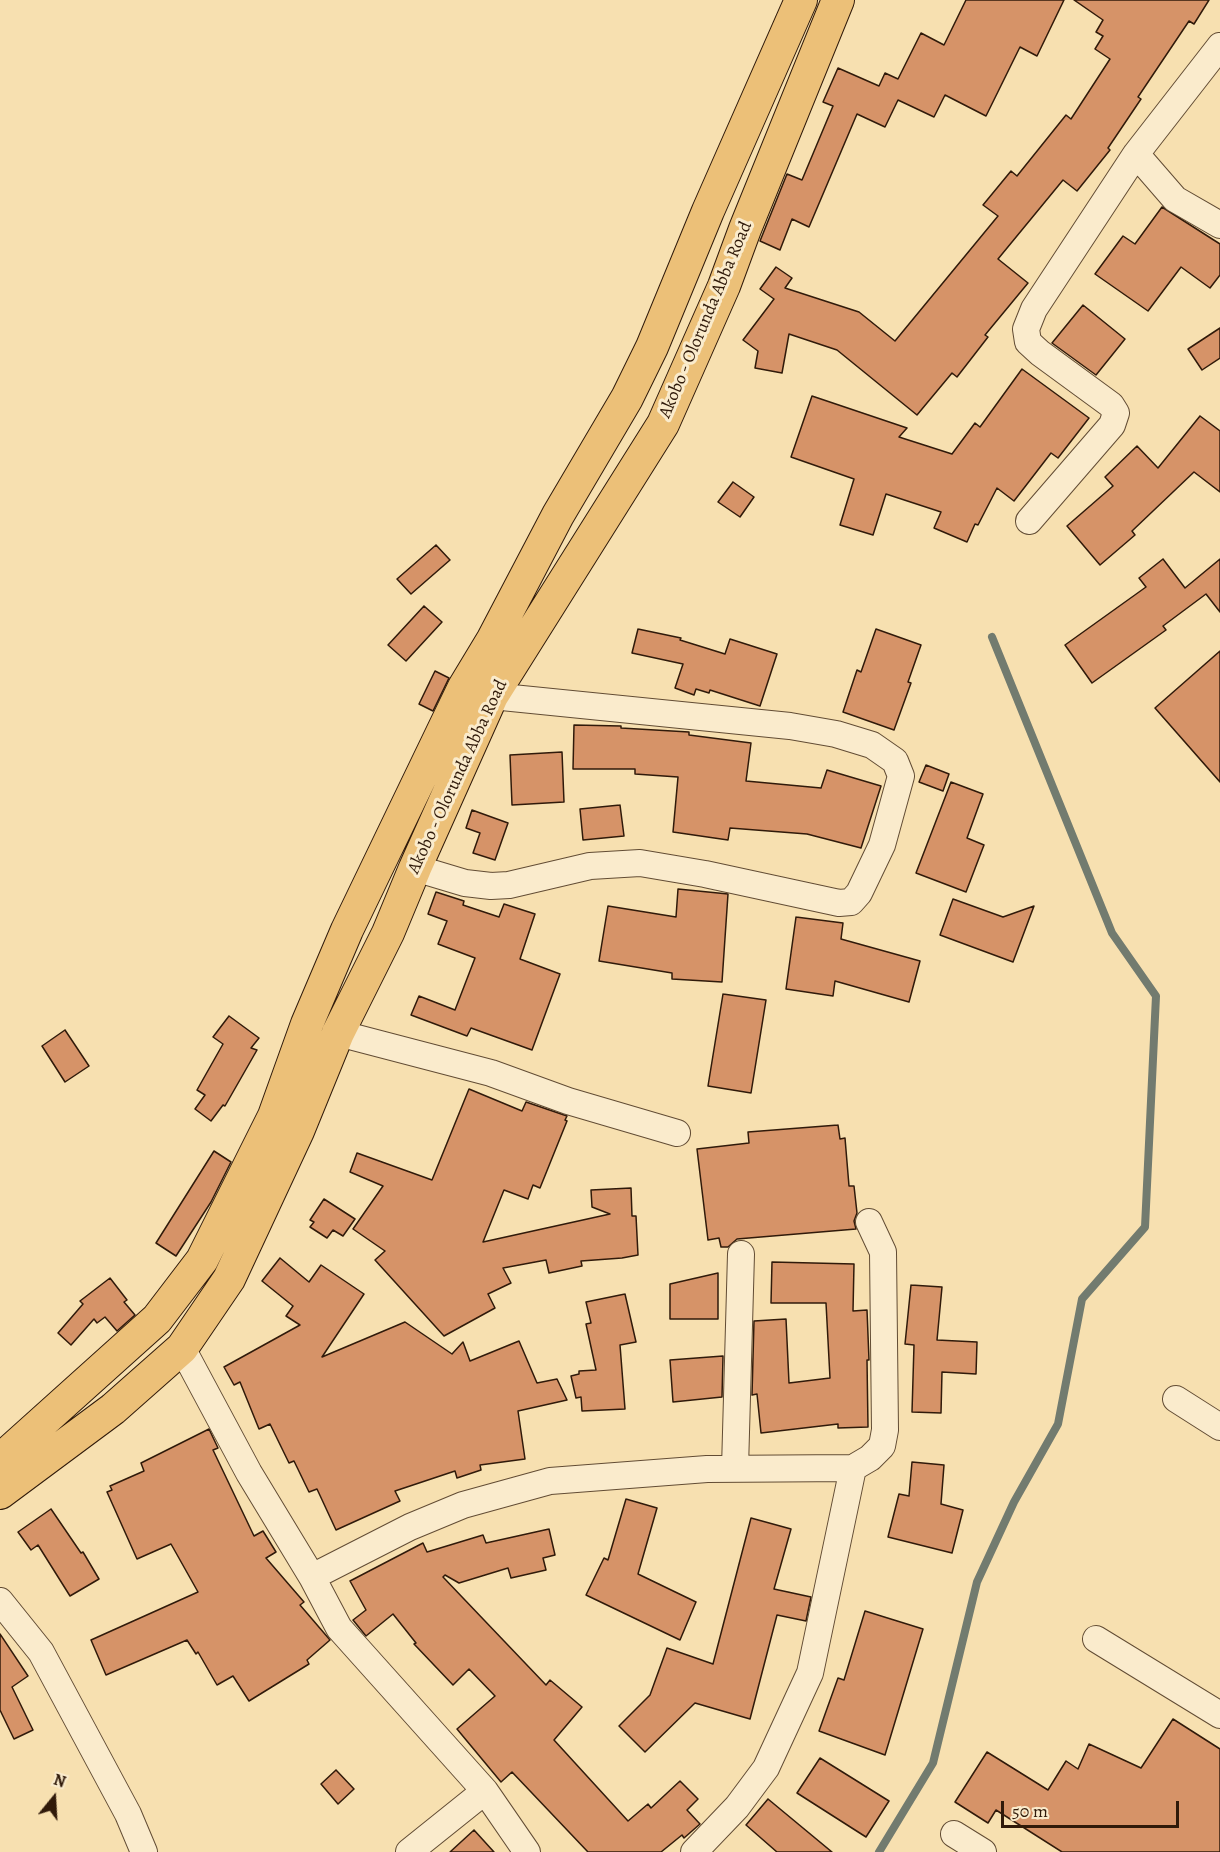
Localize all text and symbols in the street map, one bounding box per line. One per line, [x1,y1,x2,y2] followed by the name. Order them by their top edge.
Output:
[655,218,757,422] street label: Akobo - Olorunda Abba Road
[404,677,512,877] street label: Akobo - Olorunda Abba Road
[24,1768,84,1828] north arrow
[51,1769,69,1793] text: N
[1004,1789,1182,1827] scale bar
[1012,1799,1048,1823] text: 50 m

